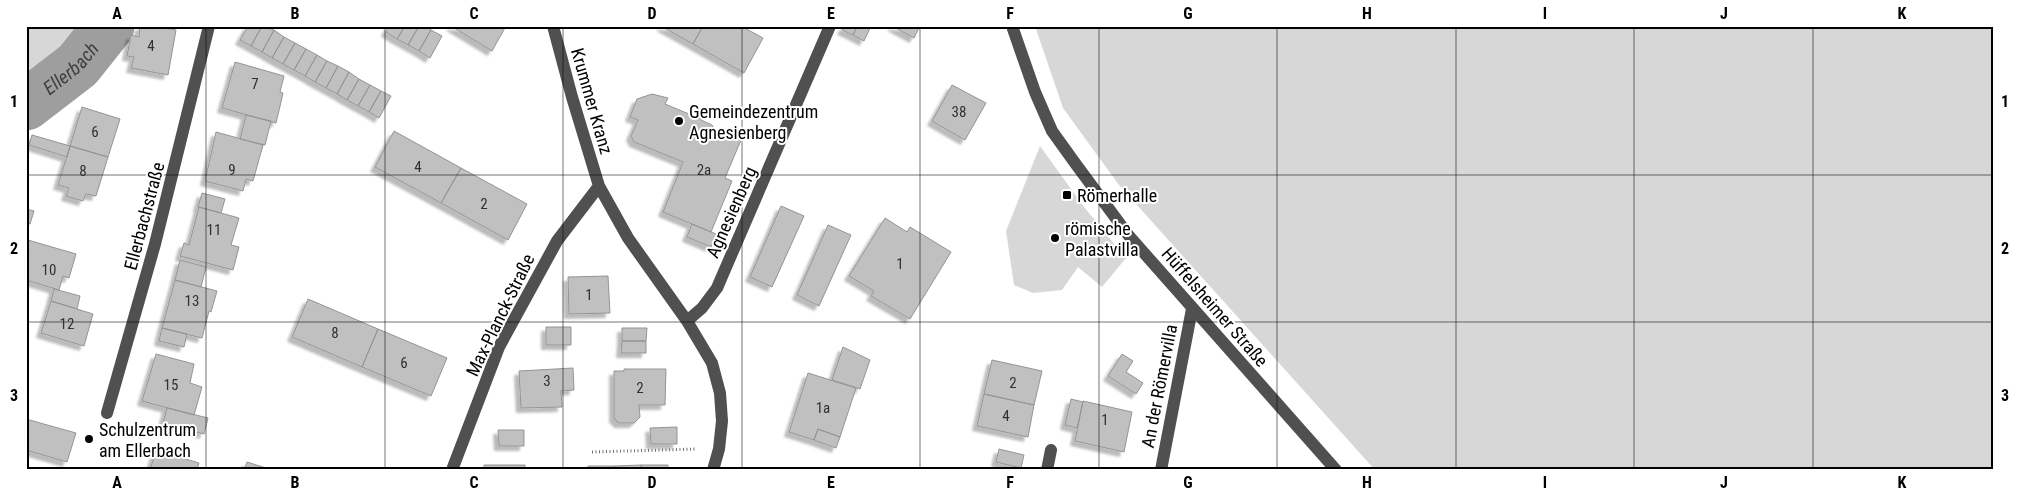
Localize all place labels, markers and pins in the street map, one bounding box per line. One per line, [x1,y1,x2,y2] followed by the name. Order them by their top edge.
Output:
[689,101,818,143] place label: Gemeindezentrum Agnesienberg
[673,115,685,127] marker: Gemeindezentrum Agnesienberg
[1077,185,1157,206] place label: Römerhalle
[1061,189,1073,201] marker: Römerhalle
[1065,218,1139,260] place label: römische Palastvilla
[1049,232,1061,244] marker: römische Palastvilla
[99,419,196,461] place label: Schulzentrum am Ellerbach
[83,433,95,445] marker: Schulzentrum am Ellerbach

